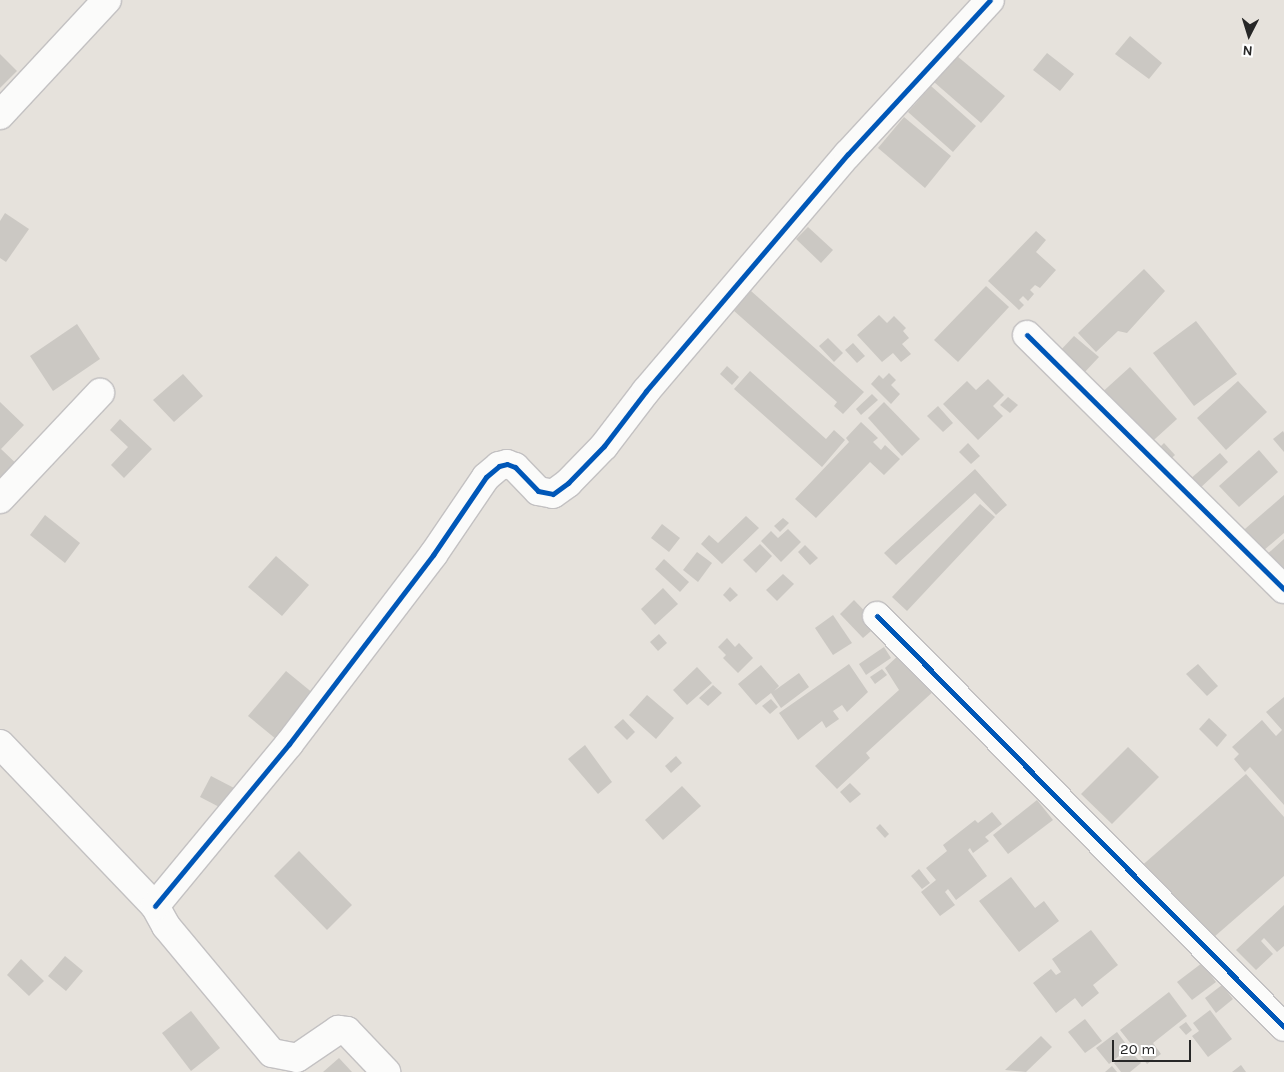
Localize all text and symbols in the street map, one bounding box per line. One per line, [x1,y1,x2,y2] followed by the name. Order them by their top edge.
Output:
[1224,10,1274,60] north arrow
[1242,42,1253,59] text: N
[1114,1030,1193,1062] scale bar
[1120,1040,1155,1058] text: 20 m

